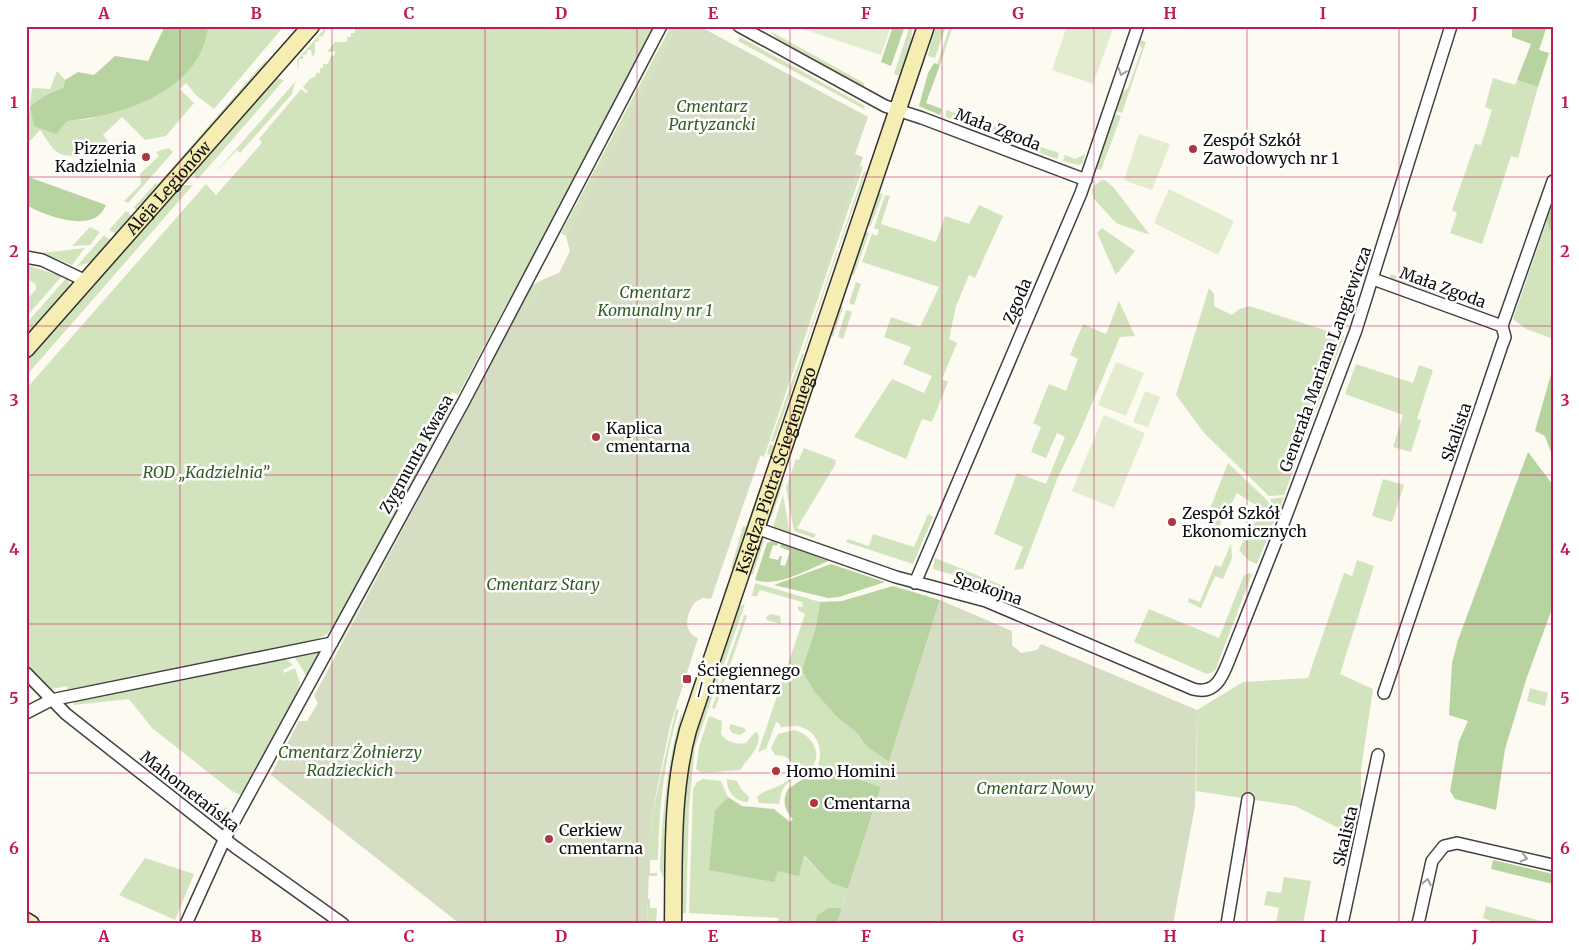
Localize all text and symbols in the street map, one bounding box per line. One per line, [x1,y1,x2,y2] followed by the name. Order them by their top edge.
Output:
[97,3,110,23] text: A
[250,3,262,23] text: B
[404,3,414,23] text: C
[555,3,567,23] text: D
[708,3,719,23] text: E
[861,3,871,23] text: F
[1012,3,1024,23] text: G
[1163,3,1177,23] text: H
[1320,3,1326,23] text: I
[1471,3,1478,23] text: J
[1118,68,1128,76] one-way arrow
[10,92,18,112] text: 1
[1561,92,1569,112] text: 1
[668,96,756,134] park label: Cmentarz Partyzancki
[952,104,1044,155] street label: Mała Zgoda
[1203,130,1339,168] place label: Zespół Szkół Zawodowych nr 1
[121,136,215,239] street label: Aleja Legionów
[55,138,136,176] place label: Pizzeria Kadzielnia
[1187,143,1199,155] marker: Zespół Szkół Zawodowych nr 1
[140,151,152,163] marker: Pizzeria Kadzielnia
[9,241,19,261] text: 2
[1560,241,1570,261] text: 2
[1275,243,1375,475] street label: Generała Mariana Langiewicza
[1397,262,1489,312] street label: Mała Zgoda
[998,275,1036,327] street label: Zgoda
[597,282,712,320] park label: Cmentarz Komunalny nr 1
[731,364,820,577] street label: Księdza Piotra Ściegiennego
[9,390,19,410] text: 3
[1560,390,1570,410] text: 3
[375,391,457,517] street label: Zygmunta Kwasa
[1437,399,1476,464] street label: Skalista
[606,418,690,456] place label: Kaplica cmentarna
[590,431,602,443] marker: Kaplica cmentarna
[143,462,270,482] park label: ROD „Kadzielnia”
[1182,503,1307,541] place label: Zespół Szkół Ekonomicznych
[1166,516,1178,528] marker: Zespół Szkół Ekonomicznych
[9,539,19,559] text: 4
[1560,539,1570,559] text: 4
[951,567,1026,609] street label: Spokojna
[486,574,600,594] park label: Cmentarz Stary
[697,660,800,698] place label: Ściegiennego / cmentarz
[681,673,693,685] marker: Ściegiennego / cmentarz
[9,688,19,708] text: 5
[1560,688,1570,708] text: 5
[278,742,422,780] park label: Cmentarz Żołnierzy Radzieckich
[136,746,244,836] street label: Mahometańska
[786,761,896,781] place label: Homo Homini
[770,765,782,777] marker: Homo Homini
[976,778,1094,798] park label: Cmentarz Nowy
[824,793,911,813] place label: Cmentarna
[808,797,820,809] marker: Cmentarna
[1328,804,1362,868] street label: Skalista
[559,820,643,858] place label: Cerkiew cmentarna
[543,833,555,845] marker: Cerkiew cmentarna
[9,838,19,858] text: 6
[1560,838,1570,858] text: 6
[1520,852,1529,863] one-way arrow
[1422,877,1432,886] one-way arrow
[97,926,110,946] text: A
[250,926,262,946] text: B
[404,926,414,946] text: C
[555,926,567,946] text: D
[708,926,719,946] text: E
[861,926,871,946] text: F
[1012,926,1024,946] text: G
[1163,926,1177,946] text: H
[1320,926,1326,946] text: I
[1471,926,1478,946] text: J

